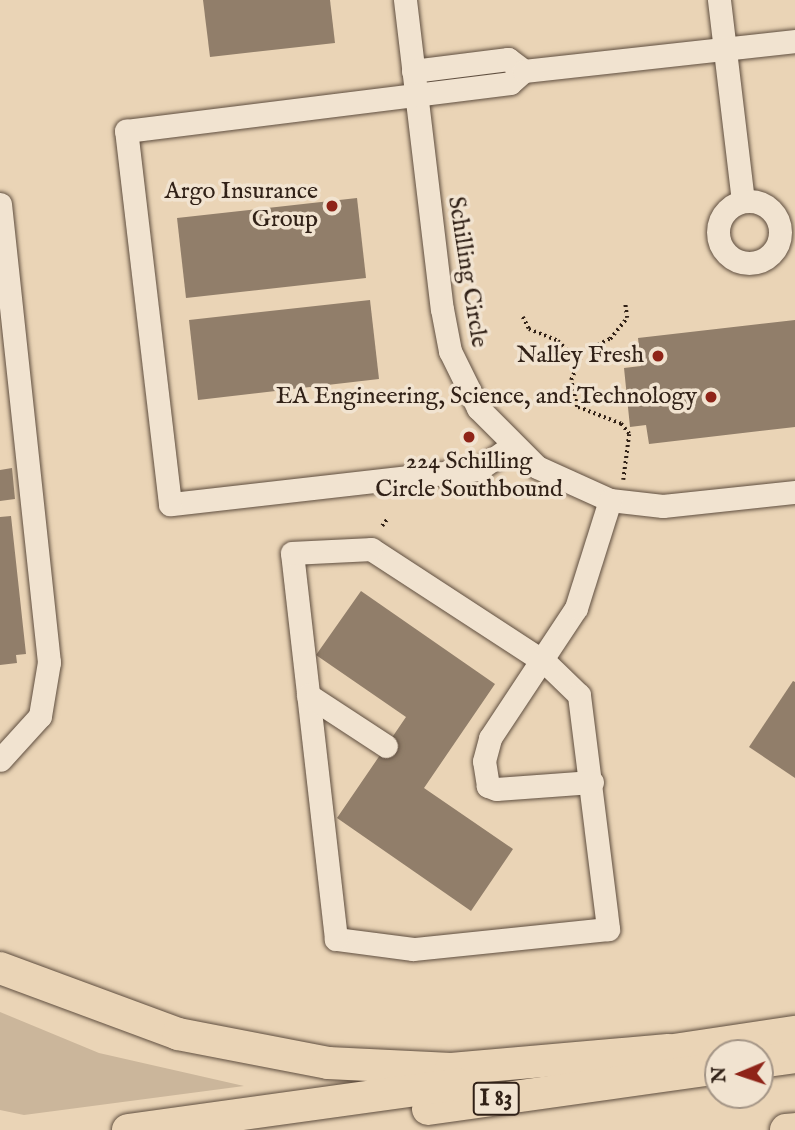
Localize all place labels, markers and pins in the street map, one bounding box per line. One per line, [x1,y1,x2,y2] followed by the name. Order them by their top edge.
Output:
[165,178,318,234] place label: Argo Insurance Group
[324,198,340,214] marker: Argo Insurance Group
[516,342,644,370] place label: Nalley Fresh
[650,348,666,364] marker: Nalley Fresh
[276,383,697,411] place label: EA Engineering, Science, and Technology
[703,389,719,405] marker: EA Engineering, Science, and Technology
[461,429,477,445] marker: 224 Schilling Circle Southbound
[375,448,563,504] place label: 224 Schilling Circle Southbound

